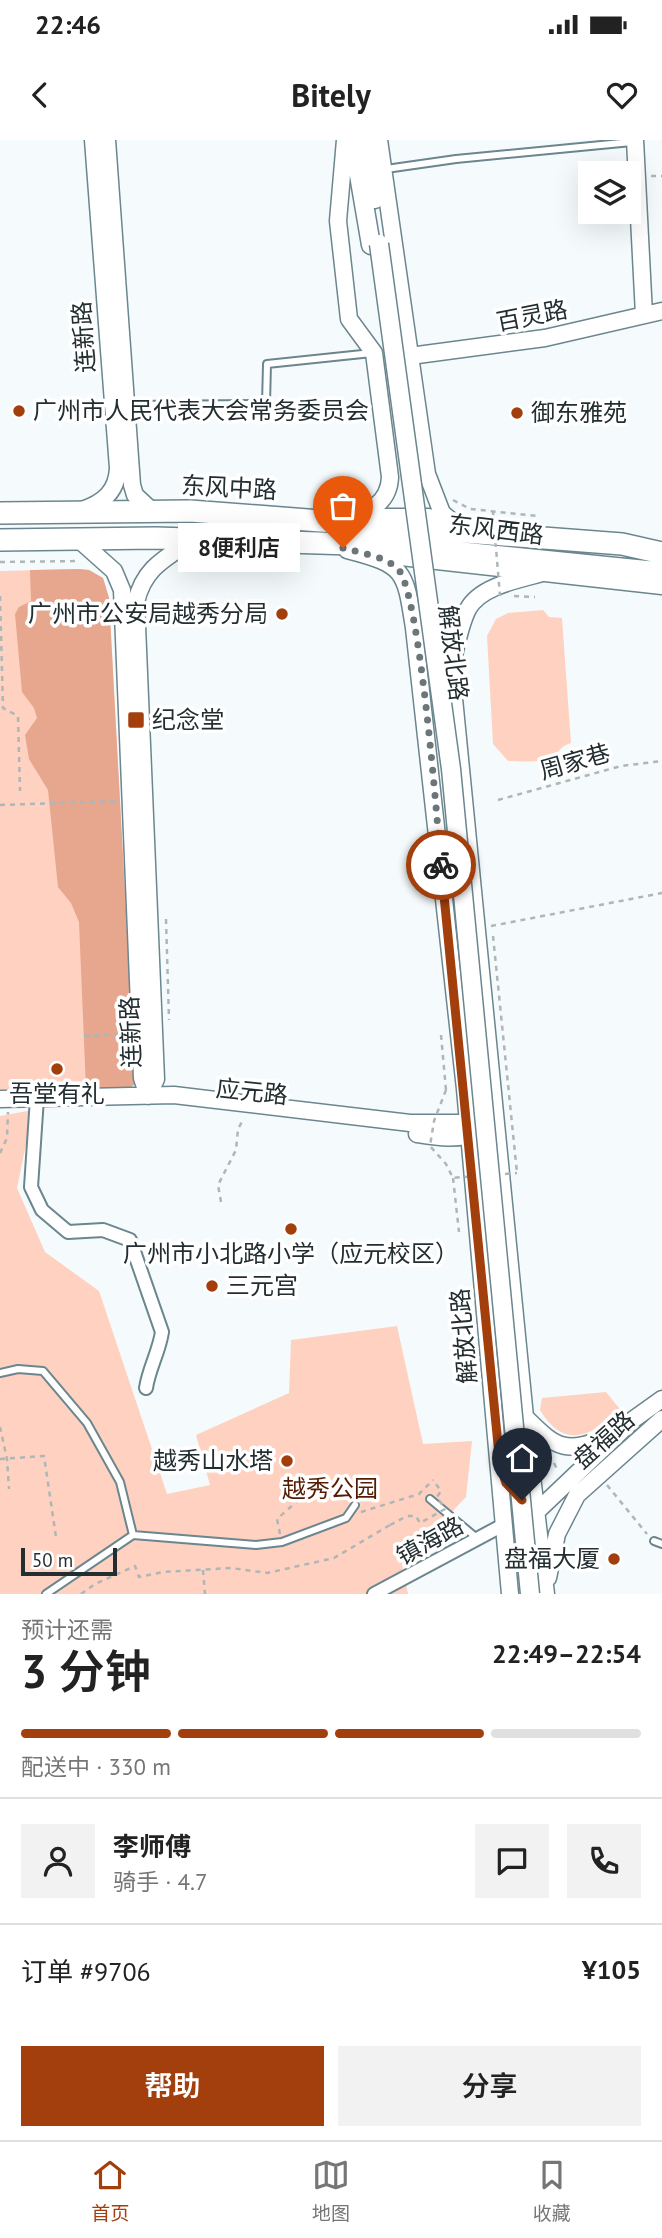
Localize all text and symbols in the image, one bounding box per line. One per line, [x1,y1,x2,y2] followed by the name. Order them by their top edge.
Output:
[35,8,101,41] text: 22:46
[291,74,371,116] text: Bitely
[21,76,59,114] icon: back
[603,76,641,114] icon: heart
[578,161,641,224] map controls
[578,161,641,224] button: layers
[494,293,570,338] street label: 百灵路
[66,300,101,374] street label: 连新路
[33,395,369,426] place label: 广州市人民代表大会常务委员会
[531,397,627,428] place label: 御东雅苑
[11,403,27,419] marker: 广州市人民代表大会常务委员会
[509,405,525,421] marker: 御东雅苑
[180,470,278,505] street label: 东风中路
[313,476,373,548] pin
[324,487,362,525] icon: bag
[447,508,546,551] street label: 东风西路
[178,524,301,572] callout: 8便利店
[198,533,280,562] text: 8便利店
[28,598,268,629] place label: 广州市公安局越秀分局
[432,603,475,702] street label: 解放北路
[274,606,290,622] marker: 广州市公安局越秀分局
[152,704,224,735] place label: 纪念堂
[126,710,146,730] marker: 纪念堂
[536,737,614,786] street label: 周家巷
[406,830,476,900] courier
[422,846,460,884] icon: bike
[114,995,147,1069] street label: 连新路
[49,1061,65,1077] marker: 吾堂有礼
[215,1072,289,1111] street label: 应元路
[9,1078,105,1109] place label: 吾堂有礼
[283,1221,299,1237] marker: 广州市小北路小学（应元校区）
[123,1238,459,1269] place label: 广州市小北路小学（应元校区）
[226,1270,298,1301] place label: 三元宫
[204,1278,220,1294] marker: 三元宫
[444,1287,483,1385] street label: 解放北路
[567,1404,641,1475] street label: 盘福路
[492,1428,552,1500] pin
[503,1439,541,1477] icon: home
[153,1445,273,1476] place label: 越秀山水塔
[279,1453,295,1469] marker: 越秀山水塔
[282,1473,378,1504] park label: 越秀公园
[391,1510,469,1572] street label: 镇海路
[504,1543,600,1574] place label: 盘福大厦
[21,1545,117,1577] scale bar
[32,1548,73,1572] text: 50 m
[606,1551,622,1567] marker: 盘福大厦
[21,1615,113,1644] text: 预计还需
[492,1637,641,1670] text: 22:49–22:54
[21,1641,151,1701] text: 3 分钟
[21,1752,171,1781] text: 配送中 · 330 m
[21,1824,95,1898] button: person
[475,1824,549,1898] button: chat
[567,1824,641,1898] button: phone
[113,1830,191,1863] text: 李师傅
[113,1867,207,1896] text: 骑手 · 4.7
[582,1953,641,1986] text: ¥105
[21,1955,151,1988] text: 订单 #9706
[21,2046,324,2126] button: 帮助
[338,2046,641,2126] button: 分享
[91,2156,129,2225] tab: 首页
[312,2156,350,2225] tab: 地图
[533,2156,571,2225] tab: 收藏

